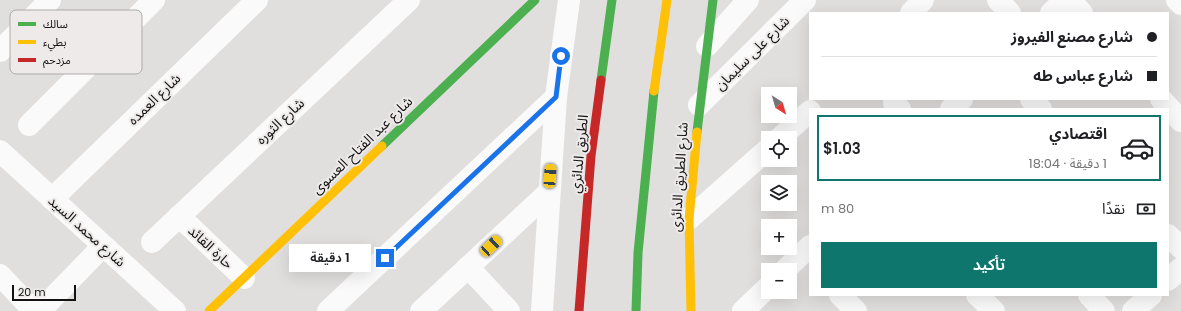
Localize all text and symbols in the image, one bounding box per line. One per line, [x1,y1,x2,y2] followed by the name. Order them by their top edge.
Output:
[10,10,142,74] legend
[710,11,795,96] street label: شارع على سليمان
[43,16,68,32] text: سالك
[1011,26,1133,47] text: شارع مصنع الفيروز
[43,34,66,52] text: بطيء
[552,47,570,65] route start
[43,52,71,69] text: مزدحم
[1033,65,1133,86] text: شارع عباس طه
[123,69,186,130] street label: شارع العمده
[761,87,797,123] north arrow
[761,87,797,299] map controls
[307,91,418,199] street label: شارع عبد الفتاح العسوى
[251,93,309,150] street label: شارع الثوره
[565,114,594,194] street label: الطريق الدائري
[665,121,694,233] street label: شارع الطريق الدائرى
[1049,123,1107,144] text: اقتصادي
[1119,130,1155,166] icon: car
[761,131,797,167] button: locate
[823,138,861,159] text: $1.03
[1029,154,1107,173] text: 1 دقيقة · 18:04
[543,164,557,188] car
[761,175,797,211] button: layers
[43,191,130,272] street label: شارع محمد السيد
[1102,198,1125,219] text: نقدًا
[1135,198,1157,220] icon: cash
[821,199,854,218] text: 80 m
[761,219,797,255] button: +
[184,221,238,273] street label: حارة القائد
[478,233,504,259] car
[821,242,1157,288] button: تأكيد
[289,244,371,272] callout: 1 دقيقة
[310,248,350,267] text: 1 دقيقة
[376,249,394,267] route end
[761,263,797,299] button: −
[12,283,76,302] scale bar
[18,284,46,300] text: 20 m

